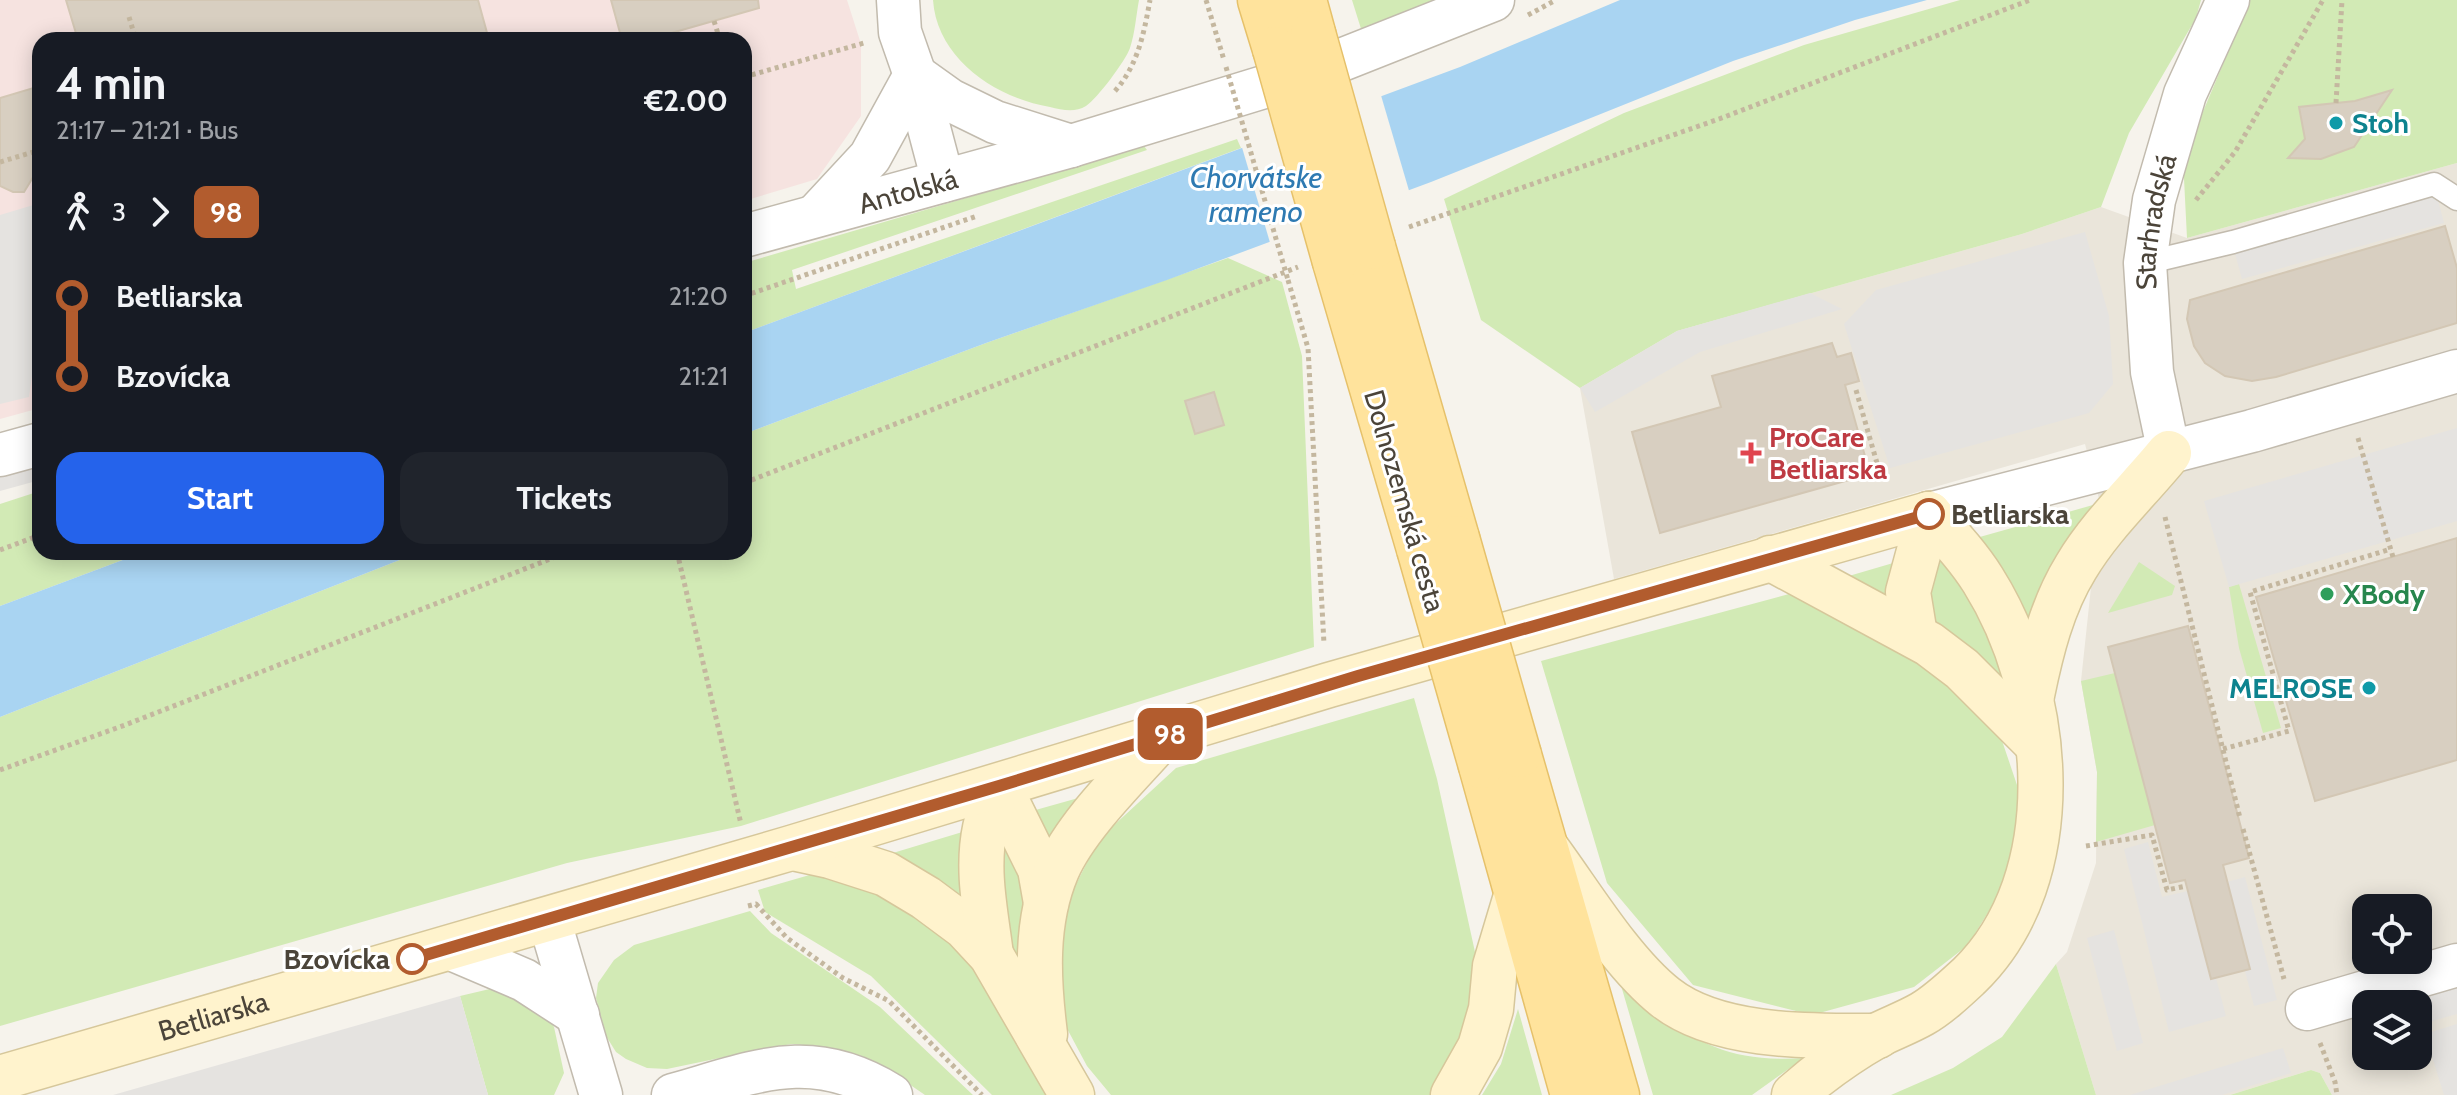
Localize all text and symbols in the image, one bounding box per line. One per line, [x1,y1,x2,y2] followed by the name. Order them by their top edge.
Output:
[56,57,166,110] text: 4 min
[644,82,728,119] text: €2.00
[2352,106,2409,140] place label: Stoh
[56,114,238,146] text: 21:17 – 21:21 · Bus
[2327,114,2345,132] marker: Stoh
[2128,149,2184,291] street label: Starhradská
[1190,159,1323,230] water label: Chorvátske rameno
[854,161,962,221] street label: Antolská
[56,190,100,234] icon: walk
[138,190,182,234] icon: forward
[210,195,243,229] text: 98
[112,196,126,228] text: 3
[116,278,243,315] text: Betliarska
[669,280,728,312] text: 21:20
[116,358,230,395] text: Bzovícka
[678,360,728,392] text: 21:21
[1357,386,1453,617] street label: Dolnozemská cesta
[1769,420,1887,486] place label: ProCare Betliarska
[1740,442,1762,464] marker: ProCare Betliarska
[56,452,384,544] button: Start
[400,452,728,544] button: Tickets
[1951,497,2069,531] place label: Betliarska
[1914,499,1944,529] marker: Betliarska
[2342,577,2425,611] place label: XBody
[2318,585,2336,603] marker: XBody
[2229,671,2353,705] place label: MELROSE
[2360,679,2378,697] marker: MELROSE
[1134,708,1206,760] line badge: 98
[1154,717,1186,751] text: 98
[2352,894,2432,1070] map controls
[2352,894,2432,974] button: locate
[283,942,390,976] place label: Bzovícka
[397,944,427,974] marker: Bzovícka
[154,984,273,1048] street label: Betliarska
[2352,990,2432,1070] button: layers

